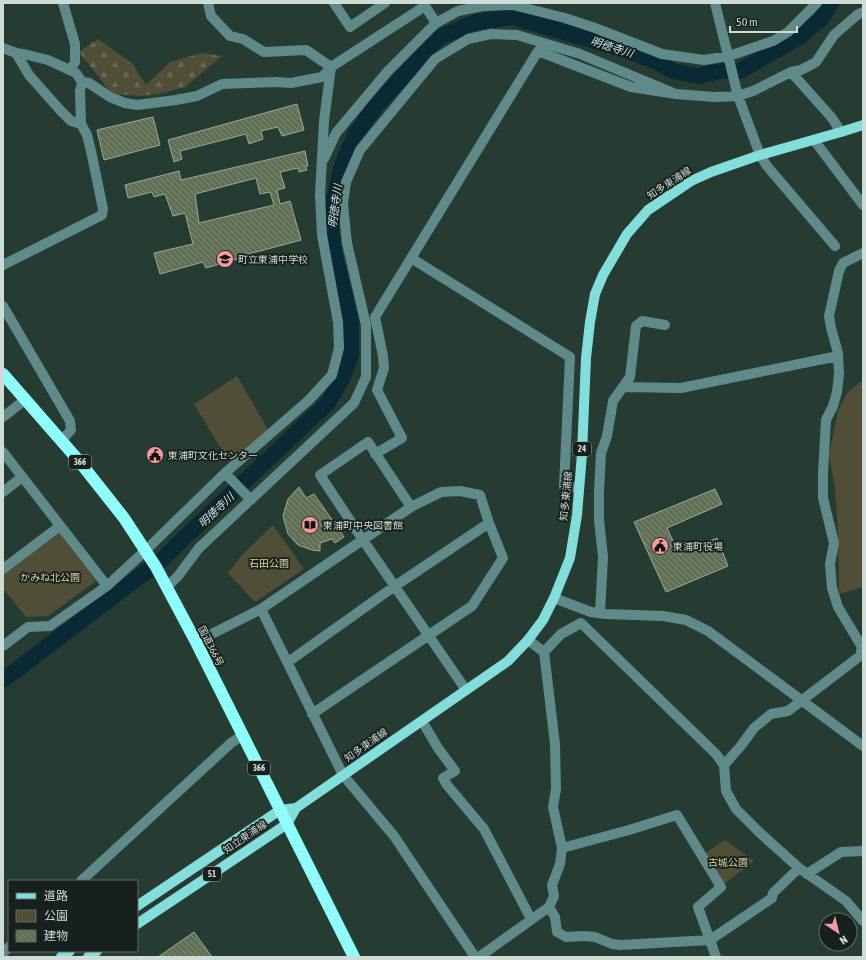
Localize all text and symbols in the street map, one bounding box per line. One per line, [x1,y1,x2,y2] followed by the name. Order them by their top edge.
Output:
[730,8,797,34] scale bar
[736,15,758,29] text: 50 m
[589,34,636,60] water label: 明徳寺川
[645,165,693,201] street label: 知多東浦線
[326,182,344,229] water label: 明徳寺川
[215,249,235,269] school or university icon: 町立東浦中学校
[238,254,308,265] place label: 町立東浦中学校
[573,442,591,456] road number: 24
[145,445,165,465] public building icon: 東浦町文化センター
[168,450,258,461] place label: 東浦町文化センター
[69,455,91,469] road number: 366
[558,471,574,521] street label: 知多東浦線
[196,490,237,529] water label: 明徳寺川
[300,515,320,535] library icon: 東浦町中央図書館
[323,520,403,531] place label: 東浦町中央図書館
[650,536,670,556] public building icon: 東浦町役場
[673,541,723,552] place label: 東浦町役場
[249,558,289,569] park label: 石田公園
[20,572,80,583] park label: かみね北公園
[196,624,226,668] street label: 国道366号
[342,726,390,764] street label: 知多東浦線
[248,761,270,775] road number: 366
[221,818,269,856] street label: 知立東浦線
[708,857,748,868] park label: 古城公園
[203,867,221,881] road number: 51
[8,880,138,952] legend
[44,889,68,903] text: 道路
[44,909,68,923] text: 公園
[818,912,858,952] north arrow
[44,929,68,943] text: 建物
[838,933,850,947] text: N

